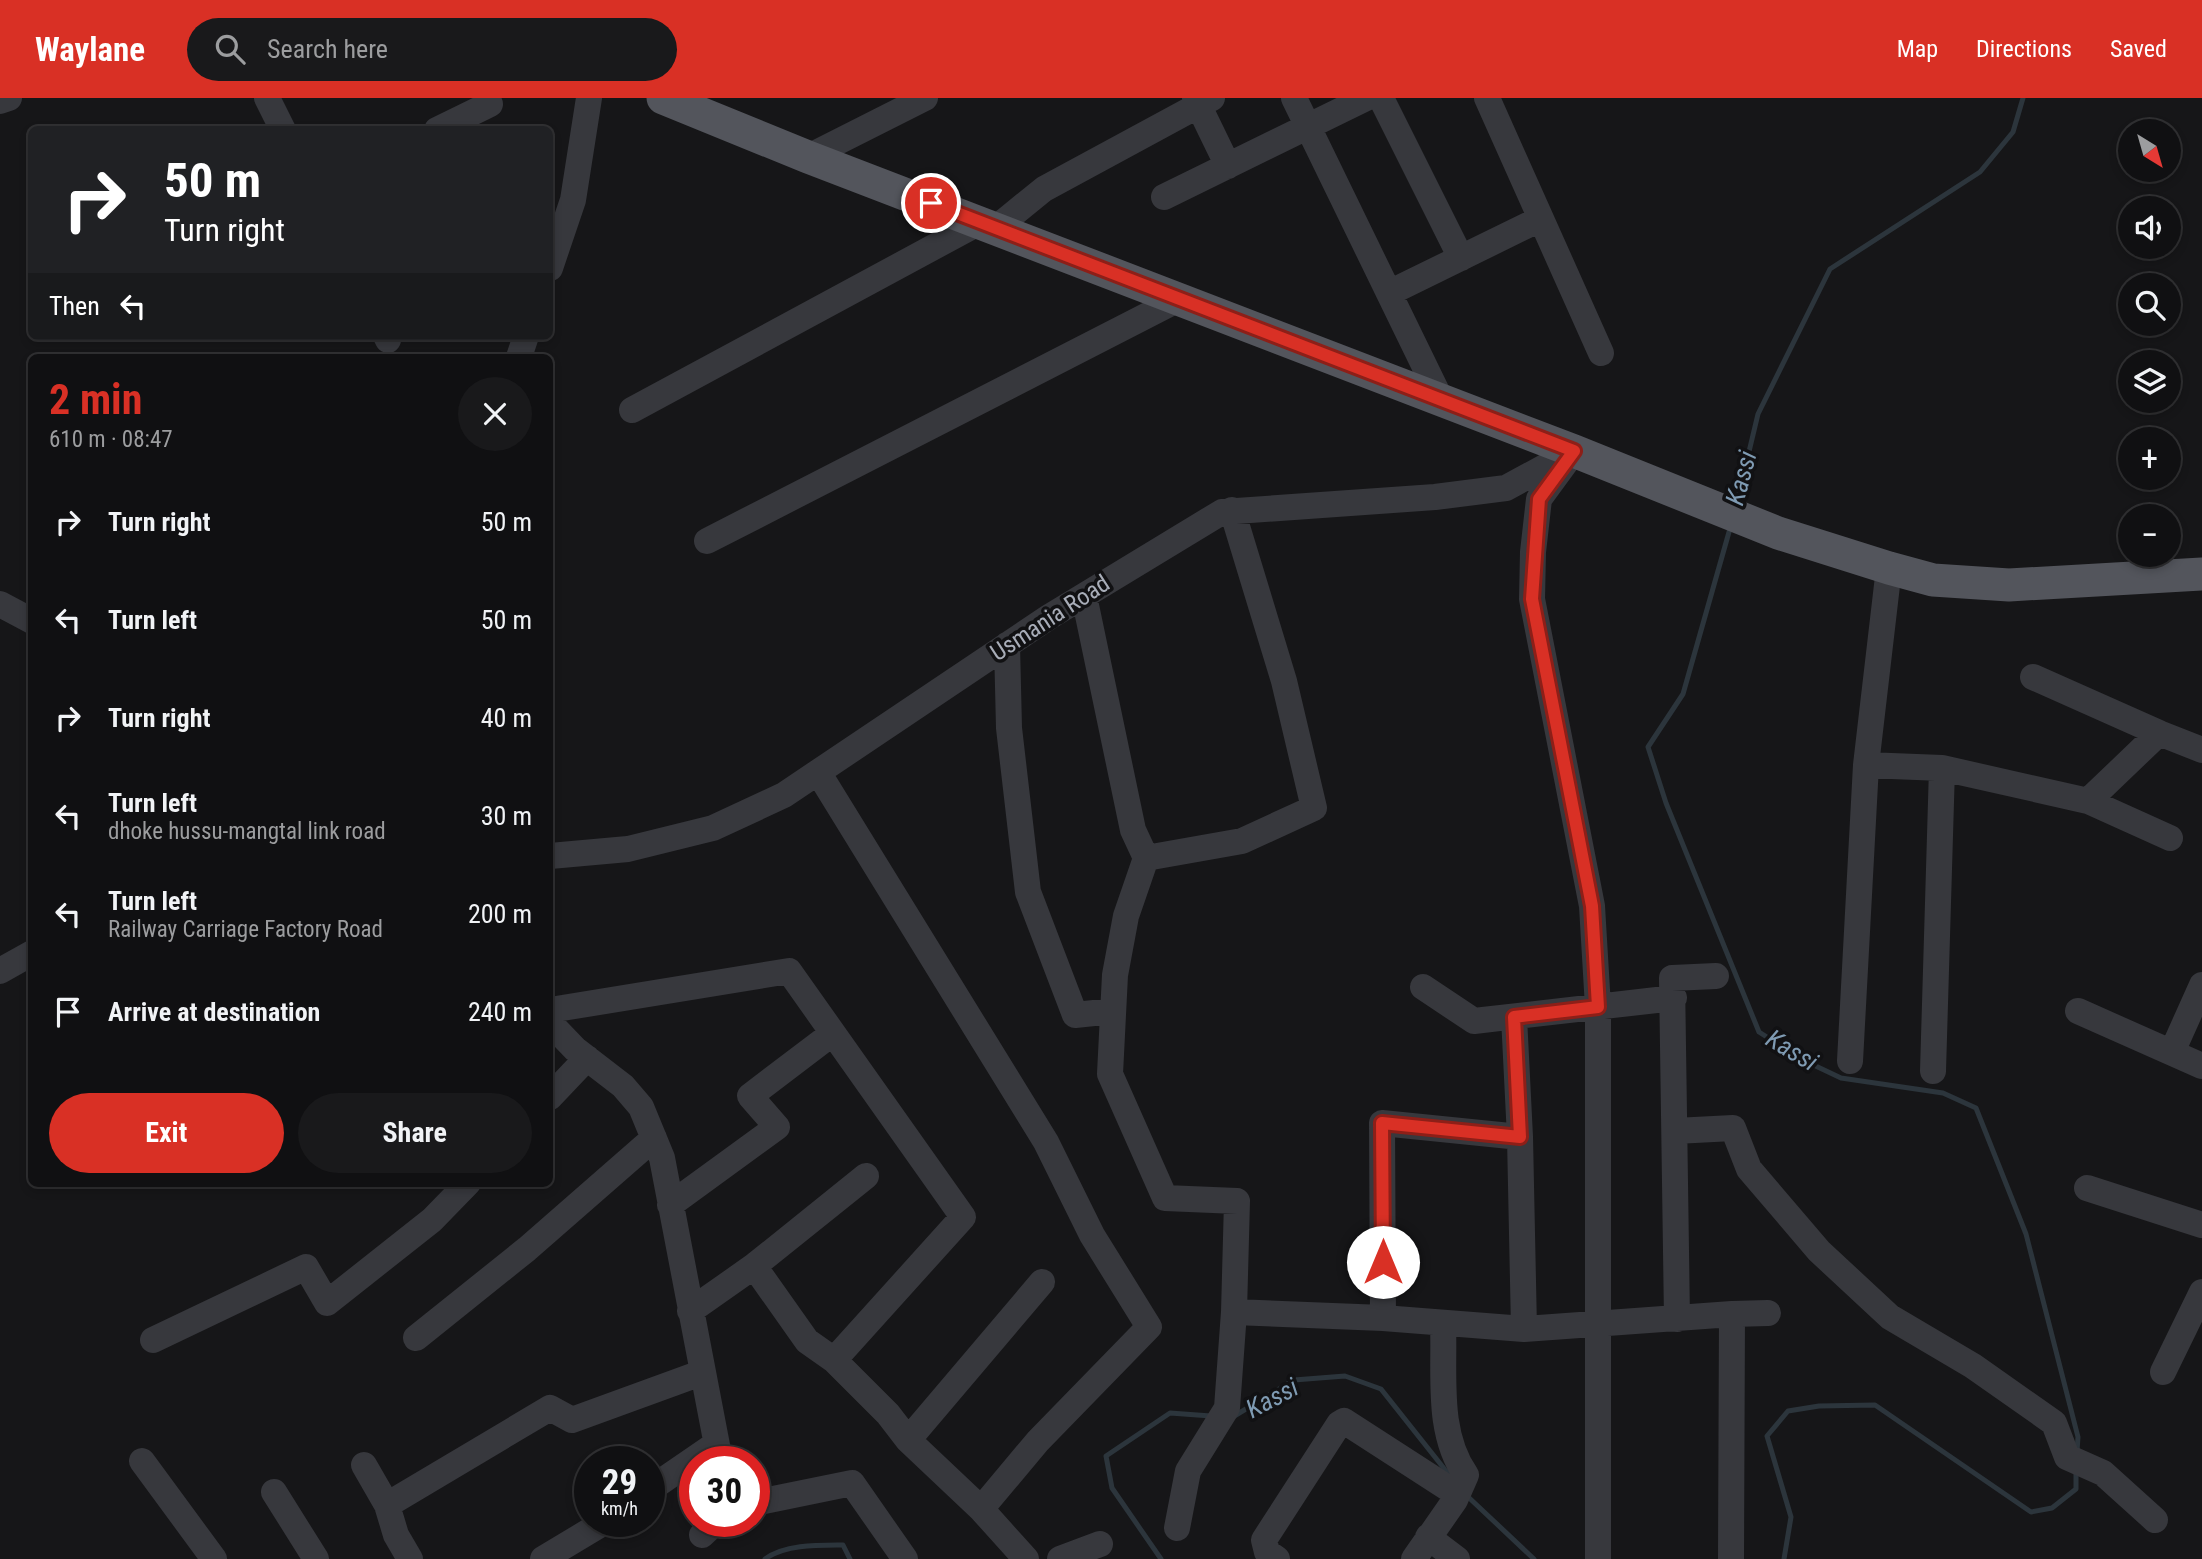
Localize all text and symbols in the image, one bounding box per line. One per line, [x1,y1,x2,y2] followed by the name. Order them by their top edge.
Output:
[187,18,677,81] search box
[35,30,145,69] text: Waylane
[211,30,249,68] icon: search
[267,34,388,64] text: Search here
[1897,35,1938,63] text: Map
[1976,35,2072,63] text: Directions
[2110,35,2167,63] text: Saved
[2118,119,2180,182] north arrow
[2118,119,2181,567] map controls
[164,152,261,209] text: 50 m
[49,154,140,245] icon: right
[901,173,961,233] pin
[912,184,950,222] icon: arrive
[2118,196,2181,259] button: sound
[164,211,285,249] text: Turn right
[2118,273,2181,336] button: search
[114,287,152,325] icon: left
[49,291,100,321] text: Then
[2118,350,2181,413] button: layers
[49,375,142,424] text: 2 min
[458,377,532,451] button: close
[49,426,173,453] text: 610 m · 08:47
[2118,427,2181,490] button: +
[1719,448,1763,508] water label: Kassi
[49,503,87,541] icon: right
[2118,504,2181,567] button: −
[108,507,210,537] text: Turn right
[481,507,532,537] text: 50 m
[985,569,1115,667] street label: Usmania Road
[49,601,87,639] icon: left
[108,605,197,635] text: Turn left
[481,605,532,635] text: 50 m
[49,699,87,737] icon: right
[108,703,210,733] text: Turn right
[481,703,532,733] text: 40 m
[108,788,197,818] text: Turn left
[49,797,87,835] icon: left
[481,801,532,831] text: 30 m
[108,818,386,845] text: dhoke hussu-mangtal link road
[108,886,197,916] text: Turn left
[49,895,87,933] icon: left
[468,899,532,929] text: 200 m
[108,916,383,943] text: Railway Carriage Factory Road
[49,993,87,1031] icon: arrive
[108,997,320,1027] text: Arrive at destination
[468,997,532,1027] text: 240 m
[1761,1023,1823,1077] water label: Kassi
[49,1093,284,1173] button: Exit
[298,1093,532,1173] button: Share
[1346,1225,1420,1299] position arrow
[1241,1372,1303,1424] water label: Kassi
[679,1446,770,1537] speed limit sign: 30
[602,1462,637,1503] text: 29
[601,1498,638,1519] text: km/h

